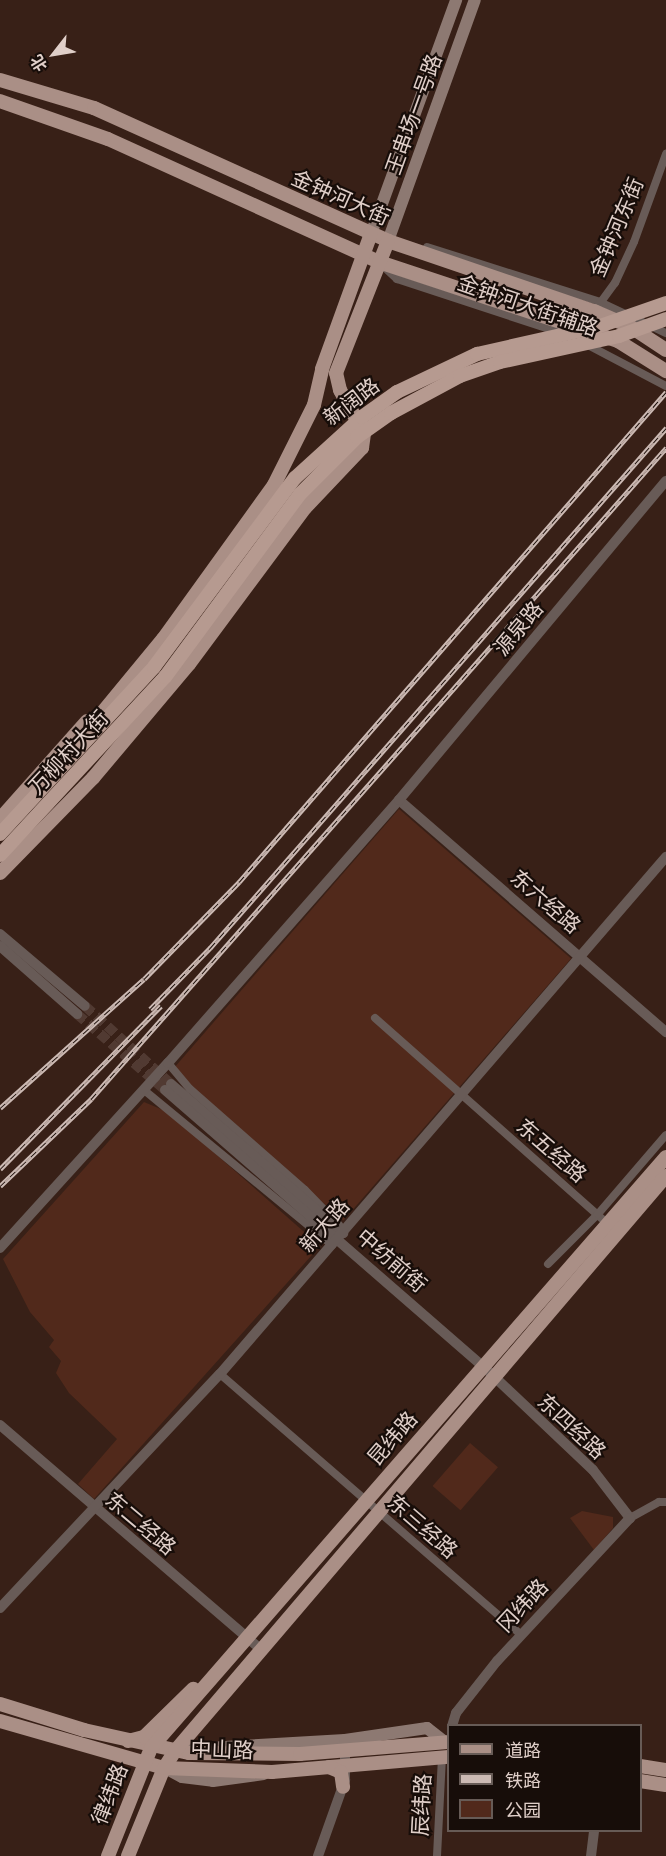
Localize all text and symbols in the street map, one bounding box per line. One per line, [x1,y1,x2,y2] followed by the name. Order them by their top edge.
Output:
[24,24,84,84] north arrow
[380,50,446,178] street label: 王串场一号路
[26,51,51,75] text: 北
[288,164,394,230] street label: 金钟河大街
[584,174,648,280] street label: 金钟河东街
[454,269,602,341] street label: 金钟河大街辅路
[318,372,384,430] street label: 新阔路
[488,596,548,660] street label: 源泉路
[23,705,113,799] street label: 万柳村大街
[506,864,586,938] street label: 东六经路
[512,1113,592,1187] street label: 东五经路
[294,1193,354,1257] street label: 新大路
[352,1223,432,1297] street label: 中纺前街
[533,1388,611,1464] street label: 东四经路
[362,1406,422,1470] street label: 昆纬路
[101,1486,181,1560] street label: 东二经路
[383,1489,463,1563] street label: 东三经路
[491,1573,553,1637] street label: 冈纬路
[447,1724,642,1832] legend
[190,1735,254,1763] street label: 中山路
[505,1739,541,1762] text: 道路
[86,1760,132,1828] street label: 律纬路
[505,1769,541,1792] text: 铁路
[407,1773,435,1837] street label: 辰纬路
[505,1799,541,1822] text: 公园

